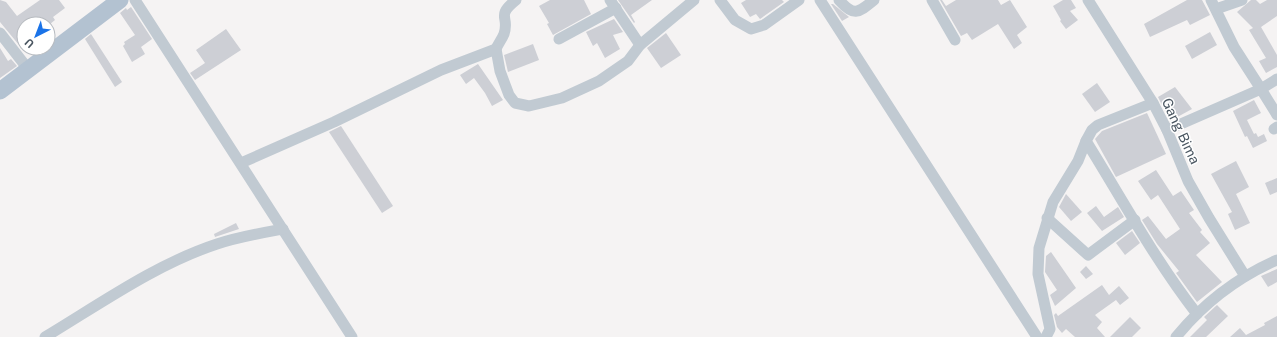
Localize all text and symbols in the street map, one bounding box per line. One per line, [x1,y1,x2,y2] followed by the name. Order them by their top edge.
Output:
[16,16,56,56] north arrow
[22,36,36,51] text: U
[1159,95,1203,167] street label: Gang Bima

